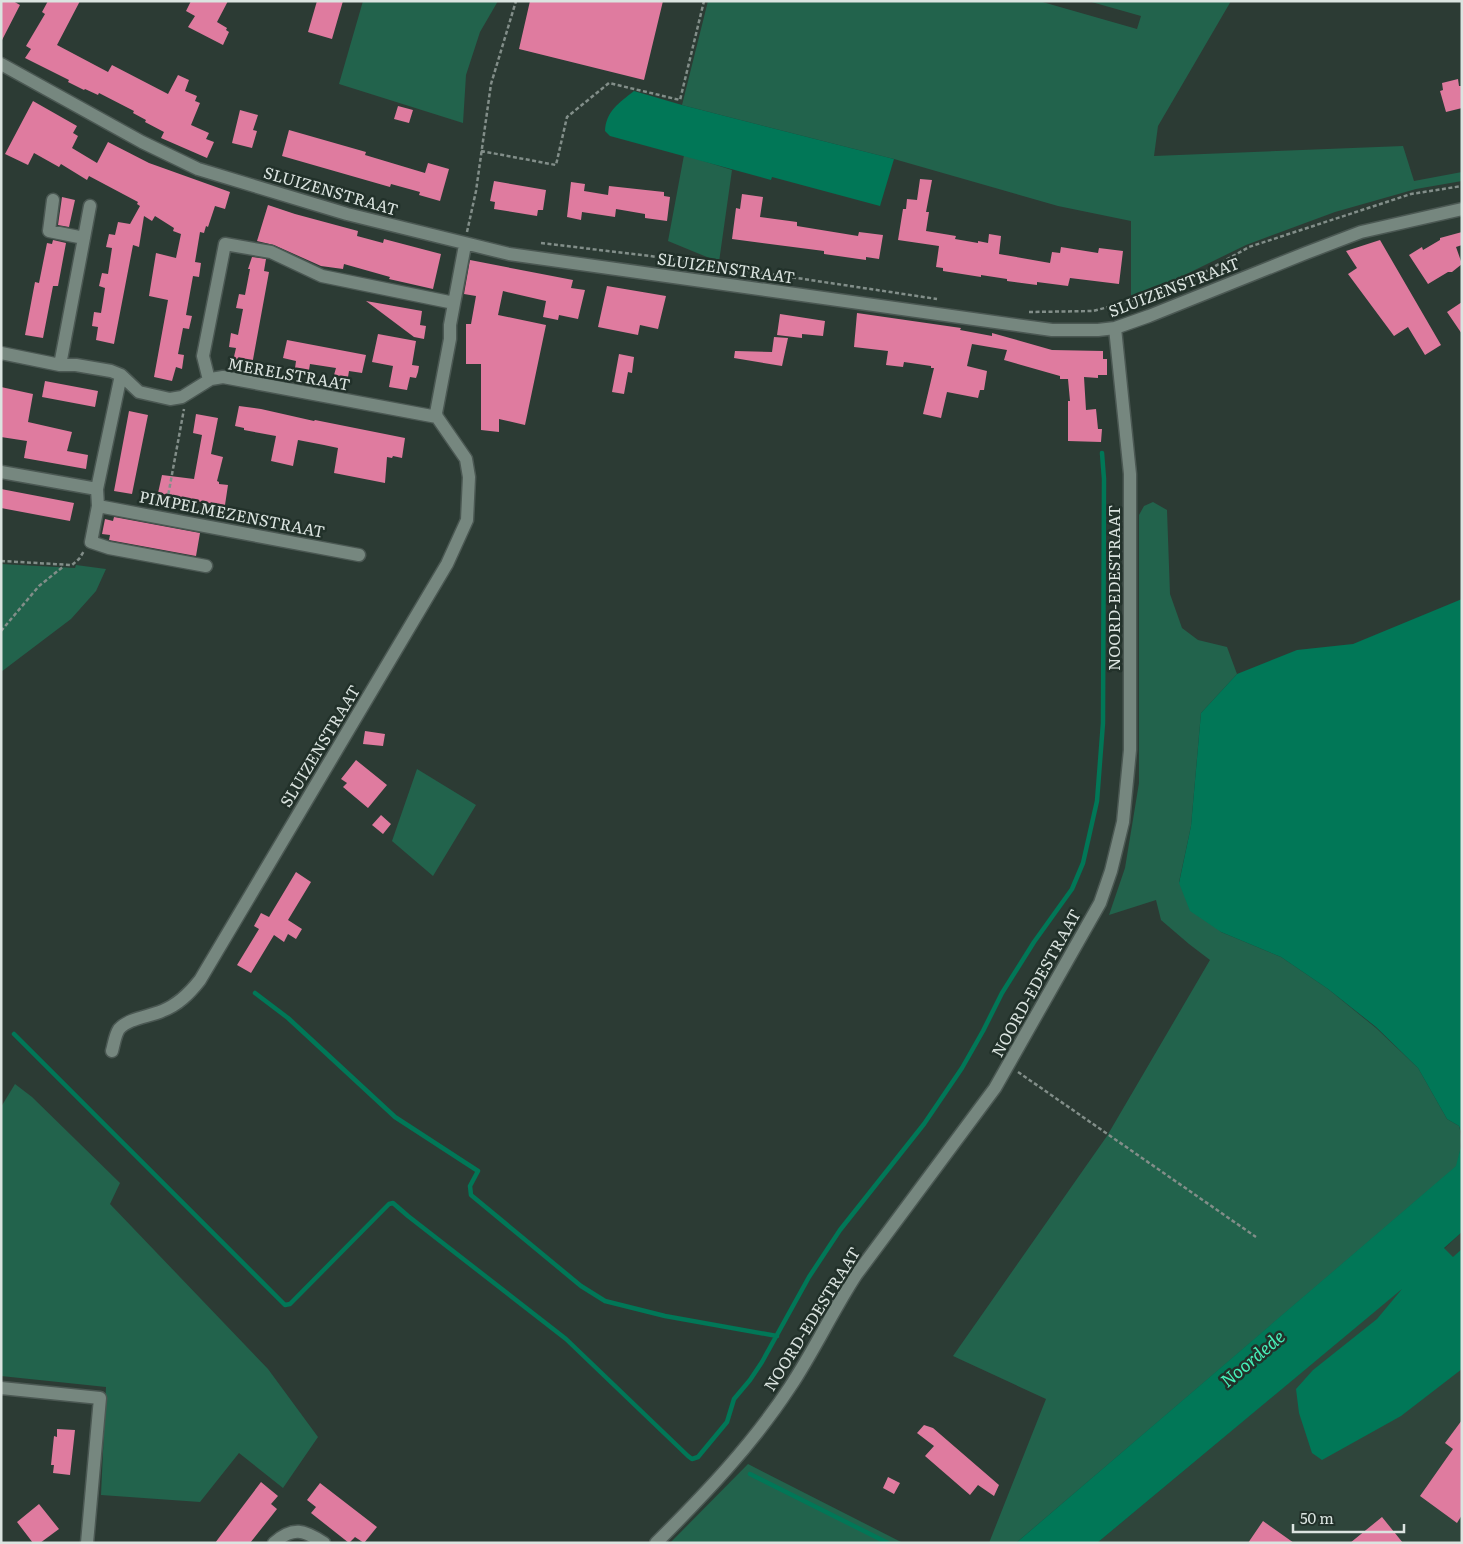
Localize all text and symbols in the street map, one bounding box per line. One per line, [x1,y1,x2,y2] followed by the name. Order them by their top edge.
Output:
[261,159,402,221] street label: SLUIZENSTRAAT
[656,245,797,289] street label: SLUIZENSTRAAT
[1104,250,1243,322] street label: SLUIZENSTRAAT
[226,350,353,396] street label: MERELSTRAAT
[137,483,327,543] street label: PIMPELMEZENSTRAAT
[1101,505,1125,671] street label: NOORD-EDESTRAAT
[273,680,365,811] street label: SLUIZENSTRAAT
[984,904,1086,1061] street label: NOORD-EDESTRAAT
[757,1242,865,1395] street label: NOORD-EDESTRAAT
[1214,1323,1290,1393] water label: Noordede
[1293,1502,1404,1534] scale bar
[1300,1506,1334,1529] text: 50 m

